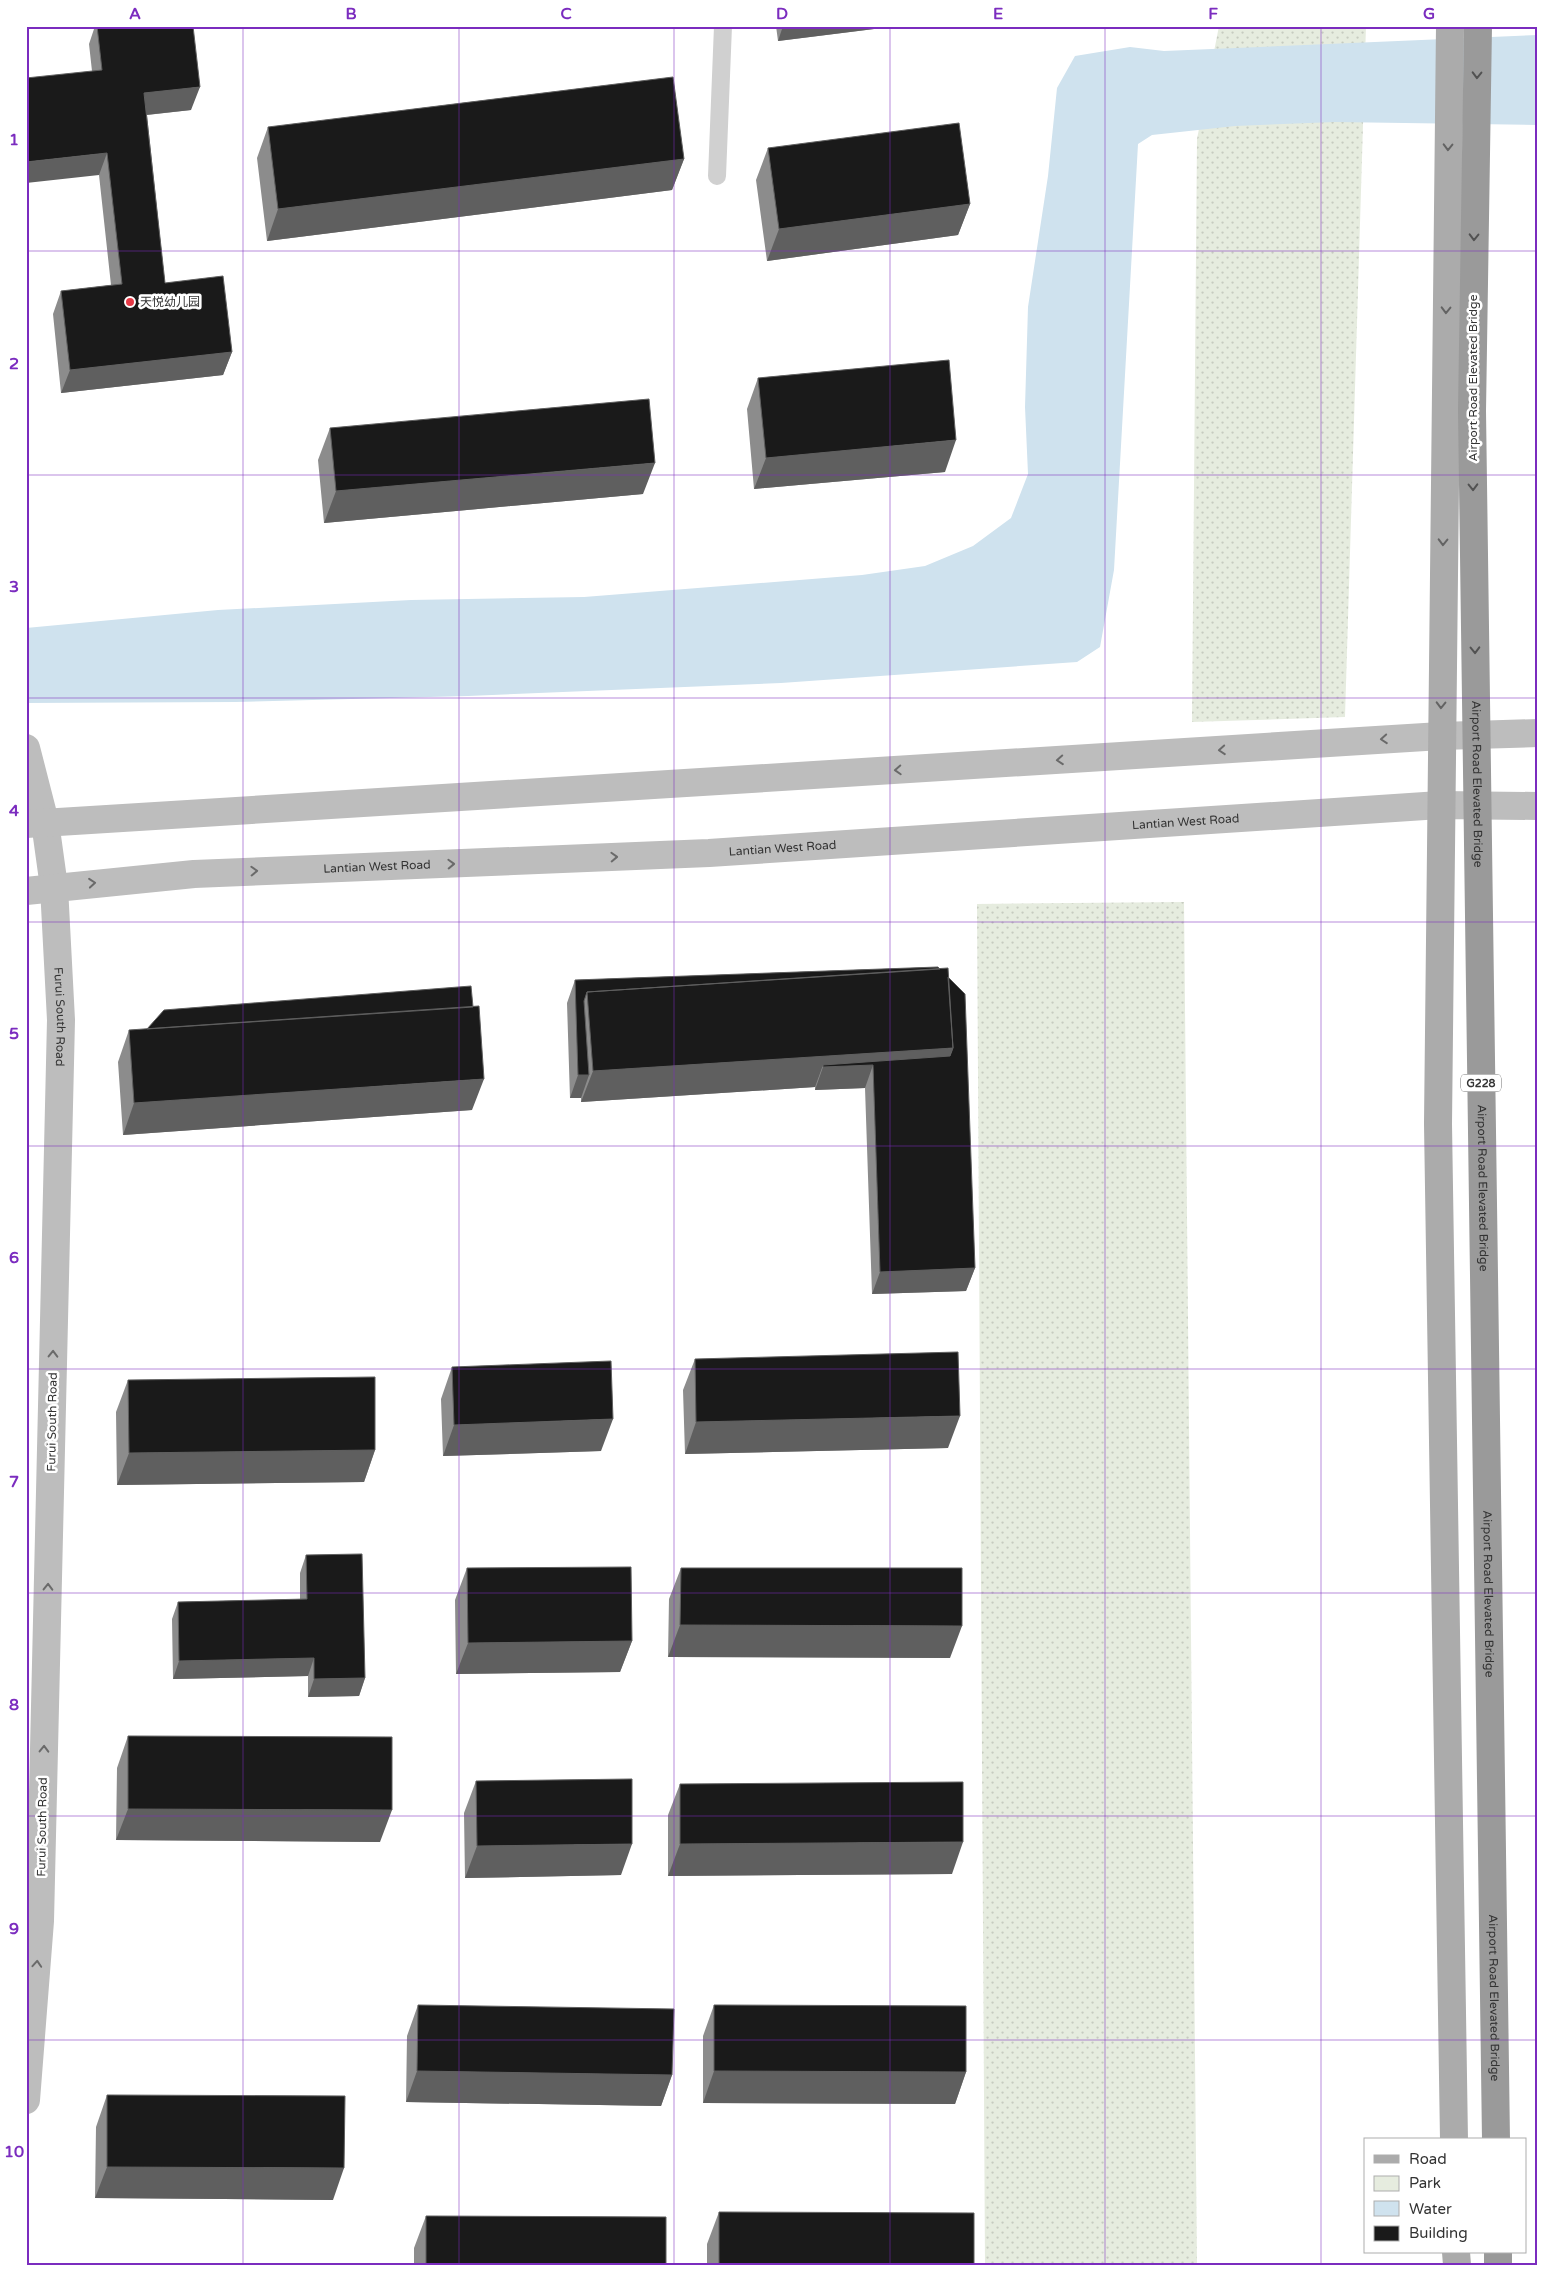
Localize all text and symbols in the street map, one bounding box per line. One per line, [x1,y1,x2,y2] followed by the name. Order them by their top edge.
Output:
[129,4,141,24] text: A
[345,4,357,24] text: B
[560,4,572,24] text: C
[776,4,788,24] text: D
[993,4,1003,24] text: E
[1208,4,1218,24] text: F
[1423,4,1435,24] text: G
[1472,72,1482,79] one-way arrow
[9,130,19,150] text: 1
[1443,144,1454,152] one-way arrow
[1469,234,1479,242] one-way arrow
[1466,294,1480,461] street label: Airport Road Elevated Bridge
[140,295,200,309] place label: 天悦幼儿园
[124,296,136,308] marker: 天悦幼儿园
[1441,306,1451,314] one-way arrow
[9,354,19,374] text: 2
[1467,484,1478,492] one-way arrow
[1438,539,1448,547] one-way arrow
[9,577,19,597] text: 3
[1470,646,1480,654] one-way arrow
[1469,700,1485,868] street label: Airport Road Elevated Bridge
[1436,702,1446,709] one-way arrow
[1380,734,1388,745] one-way arrow
[1218,744,1226,755] one-way arrow
[1056,754,1064,765] one-way arrow
[893,764,901,775] one-way arrow
[9,801,19,821] text: 4
[1132,811,1240,832] street label: Lantian West Road
[728,838,837,859] street label: Lantian West Road
[610,852,618,863] one-way arrow
[323,857,431,876] street label: Lantian West Road
[448,858,456,869] one-way arrow
[250,866,258,877] one-way arrow
[88,878,96,889] one-way arrow
[51,967,68,1067] street label: Furui South Road
[9,1024,19,1044] text: 5
[1461,1074,1501,1092] road number: G228
[1475,1104,1491,1272] street label: Airport Road Elevated Bridge
[9,1248,19,1268] text: 6
[48,1350,59,1358] one-way arrow
[44,1372,60,1472] street label: Furui South Road
[9,1472,19,1492] text: 7
[1480,1510,1497,1678] street label: Airport Road Elevated Bridge
[43,1582,53,1590] one-way arrow
[9,1695,19,1715] text: 8
[39,1745,49,1752] one-way arrow
[34,1777,50,1877] street label: Furui South Road
[1486,1914,1502,2082] street label: Airport Road Elevated Bridge
[9,1919,19,1939] text: 9
[31,1960,42,1968] one-way arrow
[1364,2138,1526,2254] legend
[4,2142,24,2162] text: 10
[1409,2150,1447,2168] text: Road
[1409,2174,1441,2192] text: Park
[1409,2200,1452,2218] text: Water
[1409,2224,1468,2242] text: Building

